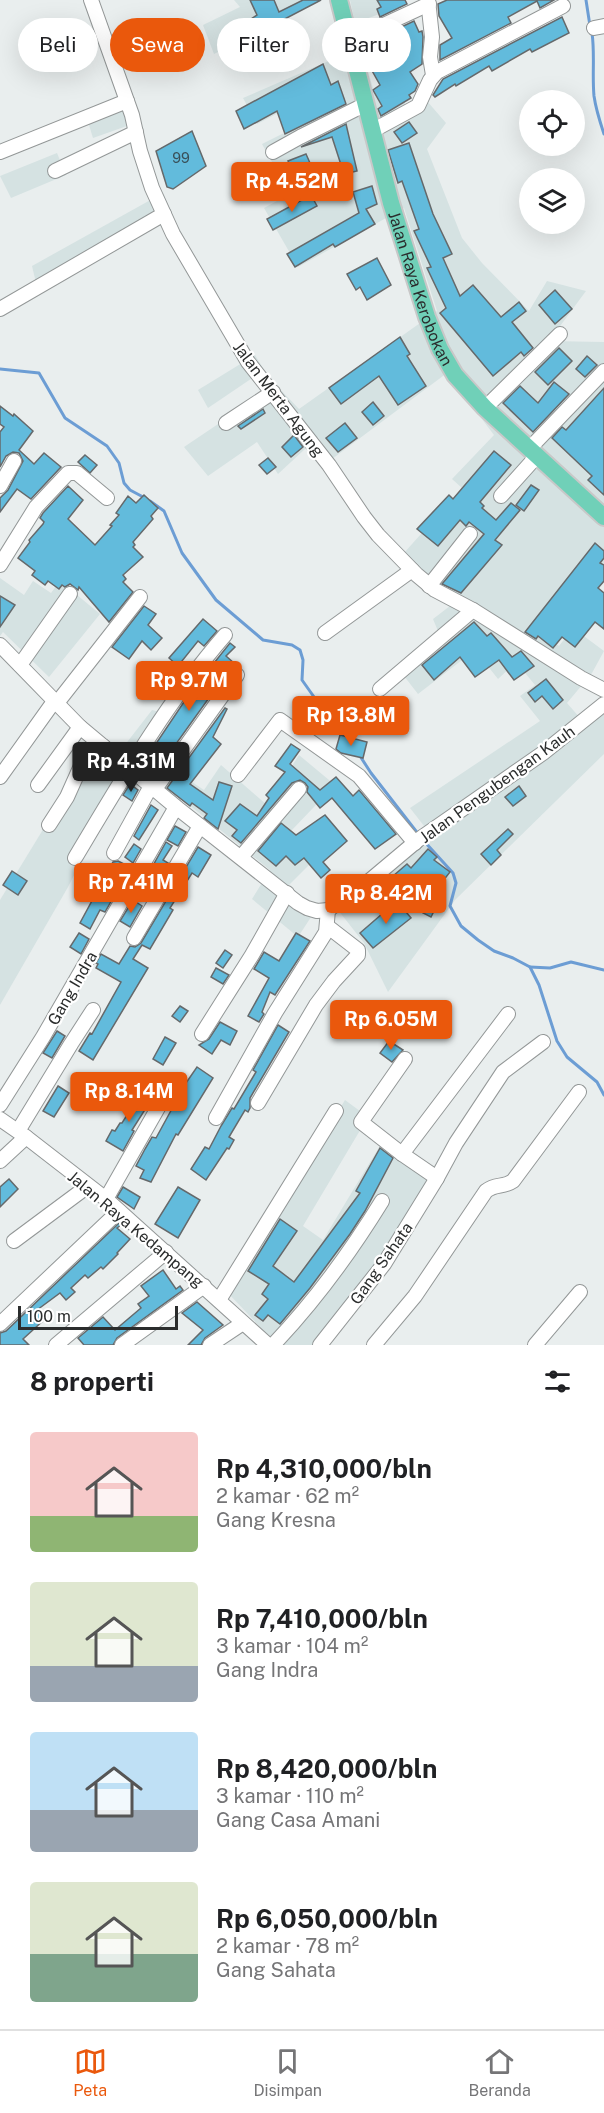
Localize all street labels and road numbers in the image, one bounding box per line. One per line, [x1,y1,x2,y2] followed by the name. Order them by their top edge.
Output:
[384,209,457,369] street label: Jalan Raya Kerobokan
[229,338,328,461] street label: Jalan Merta Agung
[416,722,579,847] street label: Jalan Pengubengan Kauh
[44,948,101,1028] street label: Gang Indra
[64,1167,207,1292] street label: Jalan Raya Kedampang
[346,1219,417,1308] street label: Gang Sahata

